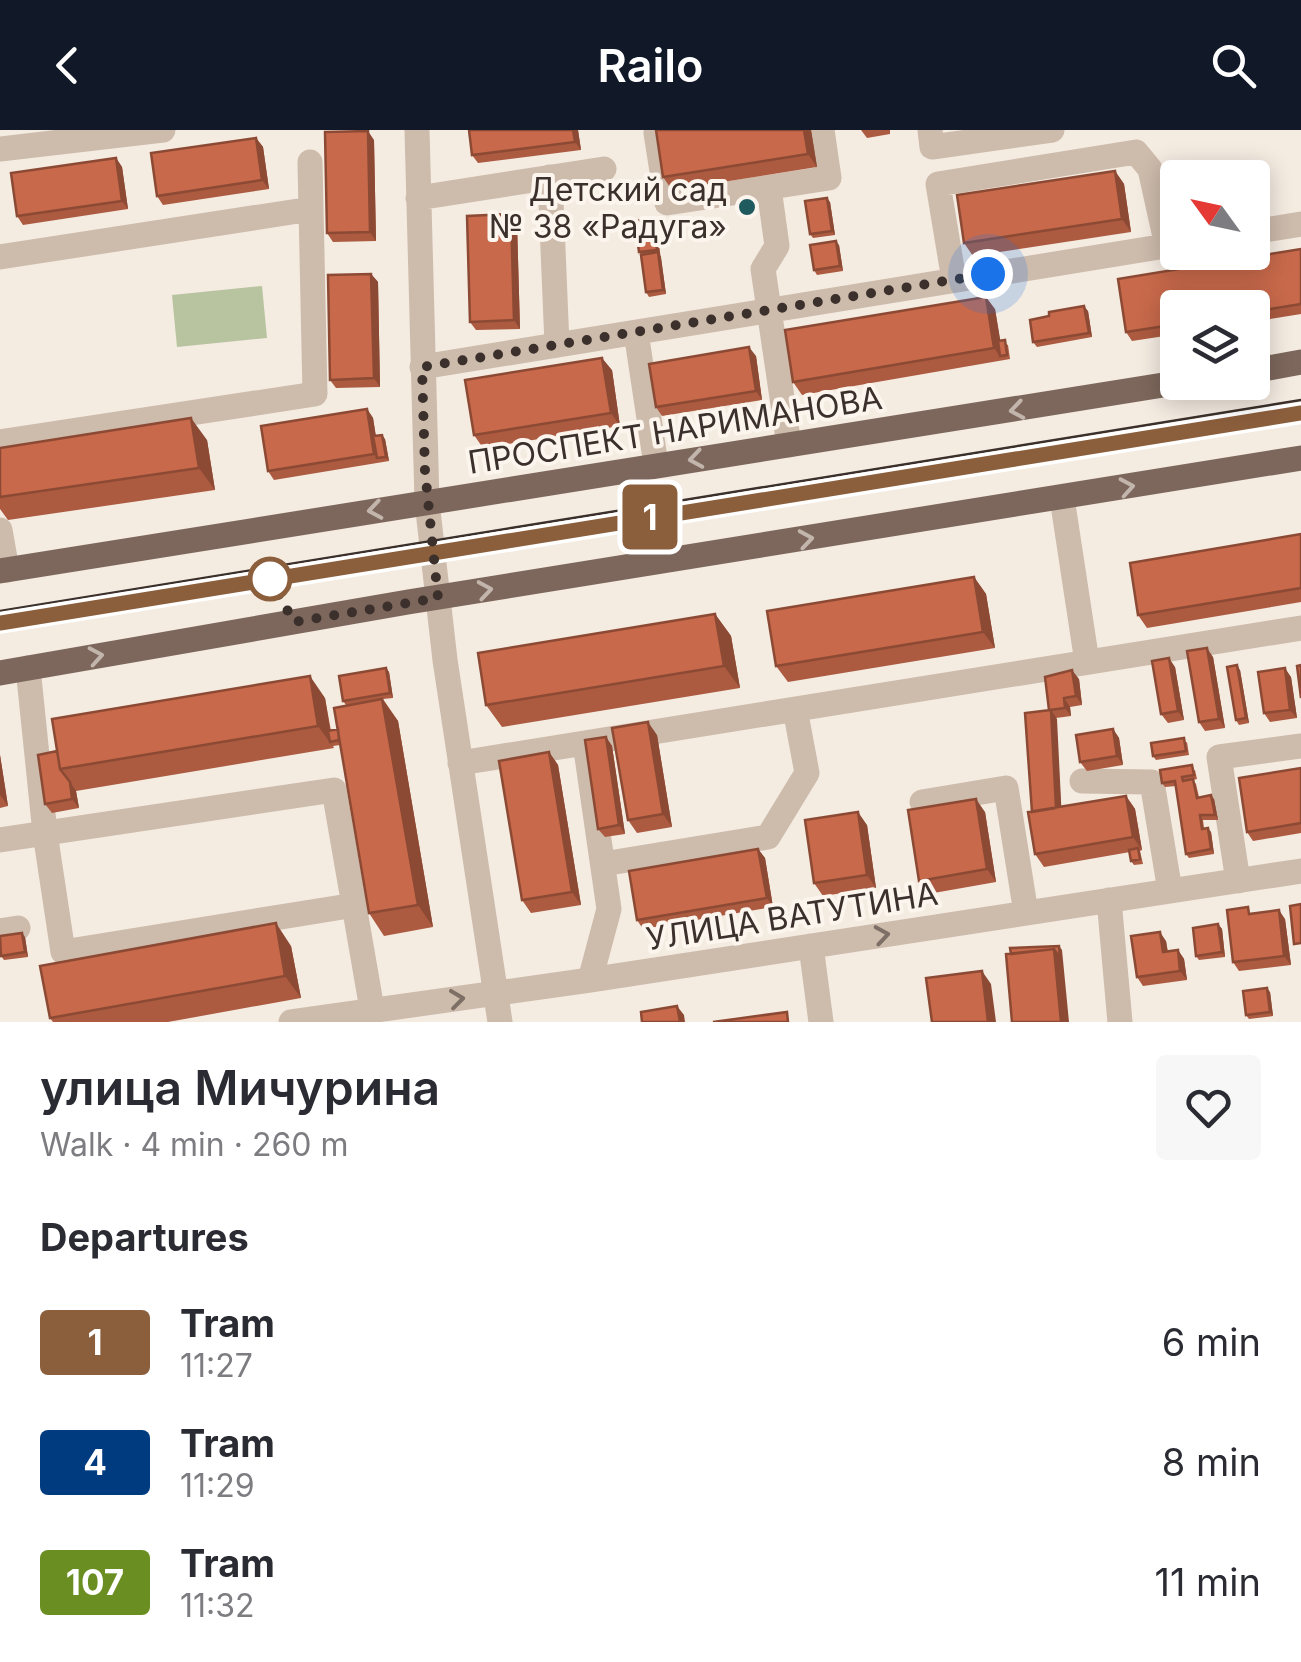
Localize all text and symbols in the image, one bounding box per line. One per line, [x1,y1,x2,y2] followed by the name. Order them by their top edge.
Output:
[40,38,95,93] icon: back
[598,38,703,93] text: Railo
[1206,38,1261,93] icon: search
[1160,160,1270,270] north arrow
[1160,160,1270,400] map controls
[489,170,727,246] place label: Детский сад № 38 «Радуга»
[736,196,758,218] marker: Детский сад № 38 «Радуга»
[963,249,1013,299] your location
[1160,290,1270,400] button: layers
[465,378,885,482] street label: ПРОСПЕКТ НАРИМАНОВА
[1008,398,1025,419] one-way arrow
[687,448,704,469] one-way arrow
[1119,477,1135,498] one-way arrow
[618,484,682,550] line badge: 1
[642,496,658,538] text: 1
[366,499,383,520] one-way arrow
[798,529,815,550] one-way arrow
[249,558,291,600] unlabelled marker
[477,580,494,601] one-way arrow
[88,646,104,667] one-way arrow
[643,874,941,958] street label: УЛИЦА ВАТУТИНА
[874,925,891,946] one-way arrow
[450,989,466,1010] one-way arrow
[1156,1055,1261,1160] button: heart
[40,1058,440,1117] text: улица Мичурина
[40,1125,349,1164] text: Walk · 4 min · 260 m
[40,1214,249,1260] text: Departures
[180,1300,275,1346] text: Tram
[1162,1319,1261,1365] text: 6 min
[87,1321,103,1363] text: 1
[180,1346,253,1385] text: 11:27
[180,1420,275,1466] text: Tram
[1162,1439,1261,1485] text: 8 min
[83,1441,107,1483] text: 4
[180,1466,255,1505] text: 11:29
[180,1540,275,1586] text: Tram
[1154,1559,1261,1605] text: 11 min
[66,1561,124,1603] text: 107
[180,1586,255,1625] text: 11:32

